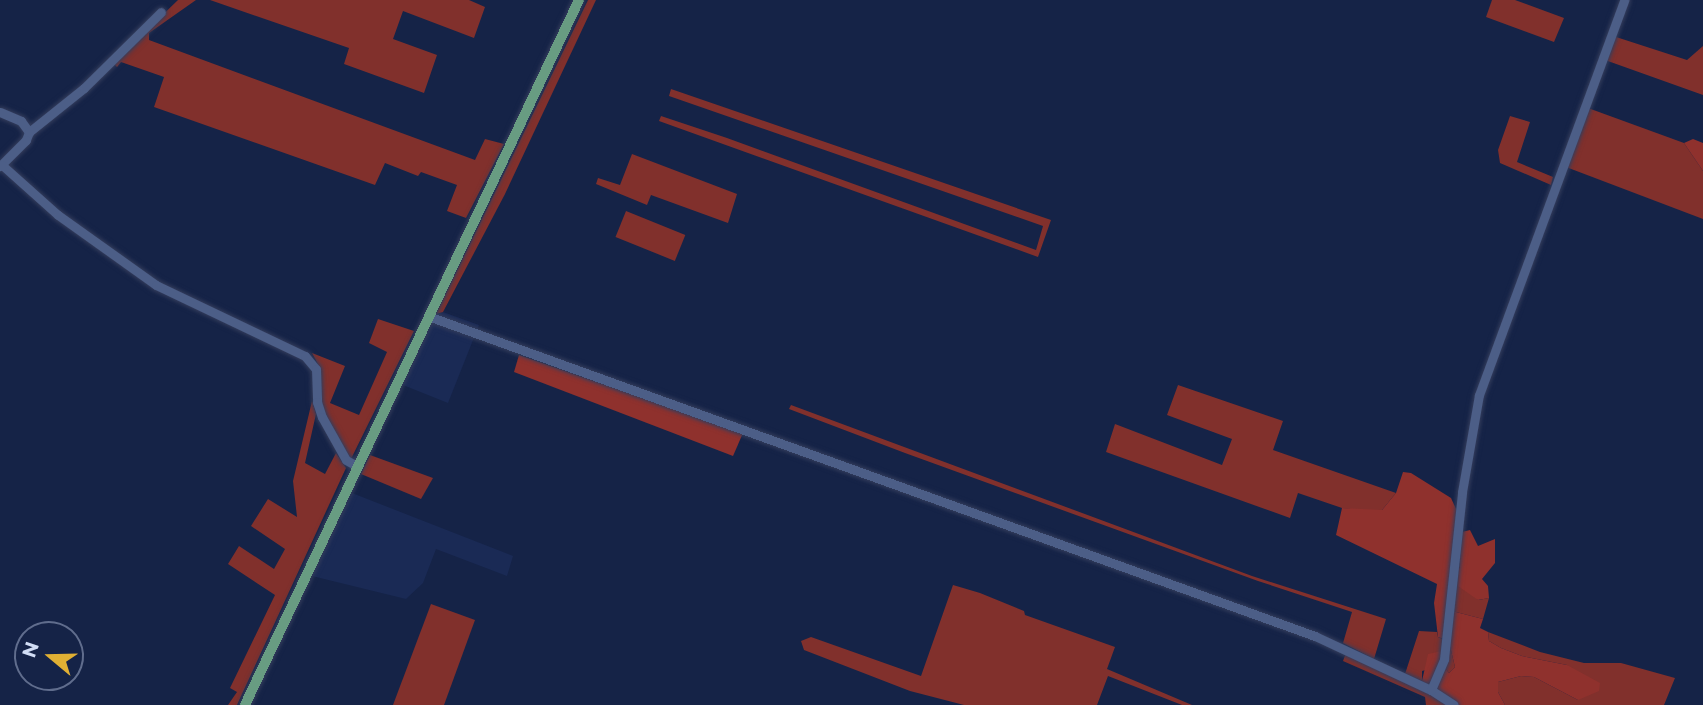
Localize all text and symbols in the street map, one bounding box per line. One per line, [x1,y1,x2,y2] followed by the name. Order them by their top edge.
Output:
[14,621,84,691] north arrow
[17,639,44,661] text: N

